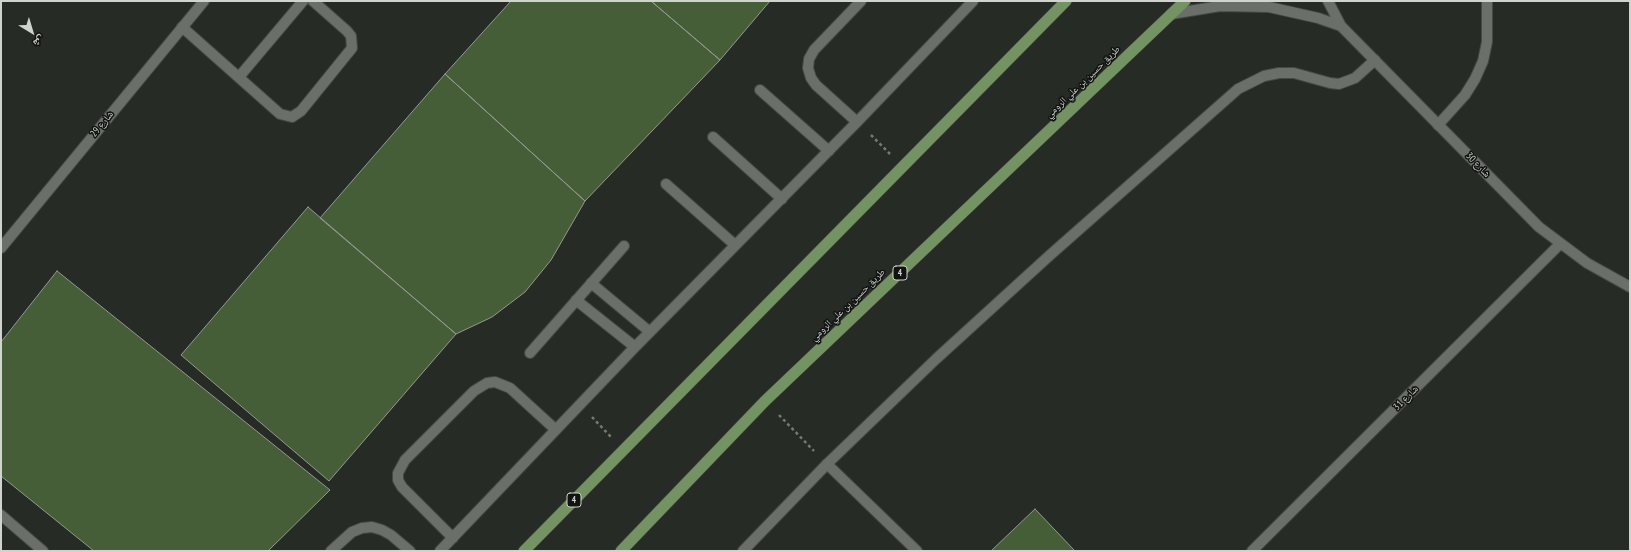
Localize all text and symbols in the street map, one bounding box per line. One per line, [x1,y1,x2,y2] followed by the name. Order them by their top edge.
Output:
[12,12,52,52] north arrow
[30,32,48,51] text: ش
[1043,43,1123,121] street label: طريق حسين بن علي الرومي
[88,109,116,139] street label: شارع 29
[1463,150,1493,180] street label: شارع 30
[808,266,888,344] street label: طريق حسين بن علي الرومي
[893,266,907,280] road number: 4
[1391,383,1421,413] street label: شارع 31
[567,493,581,507] road number: 4

